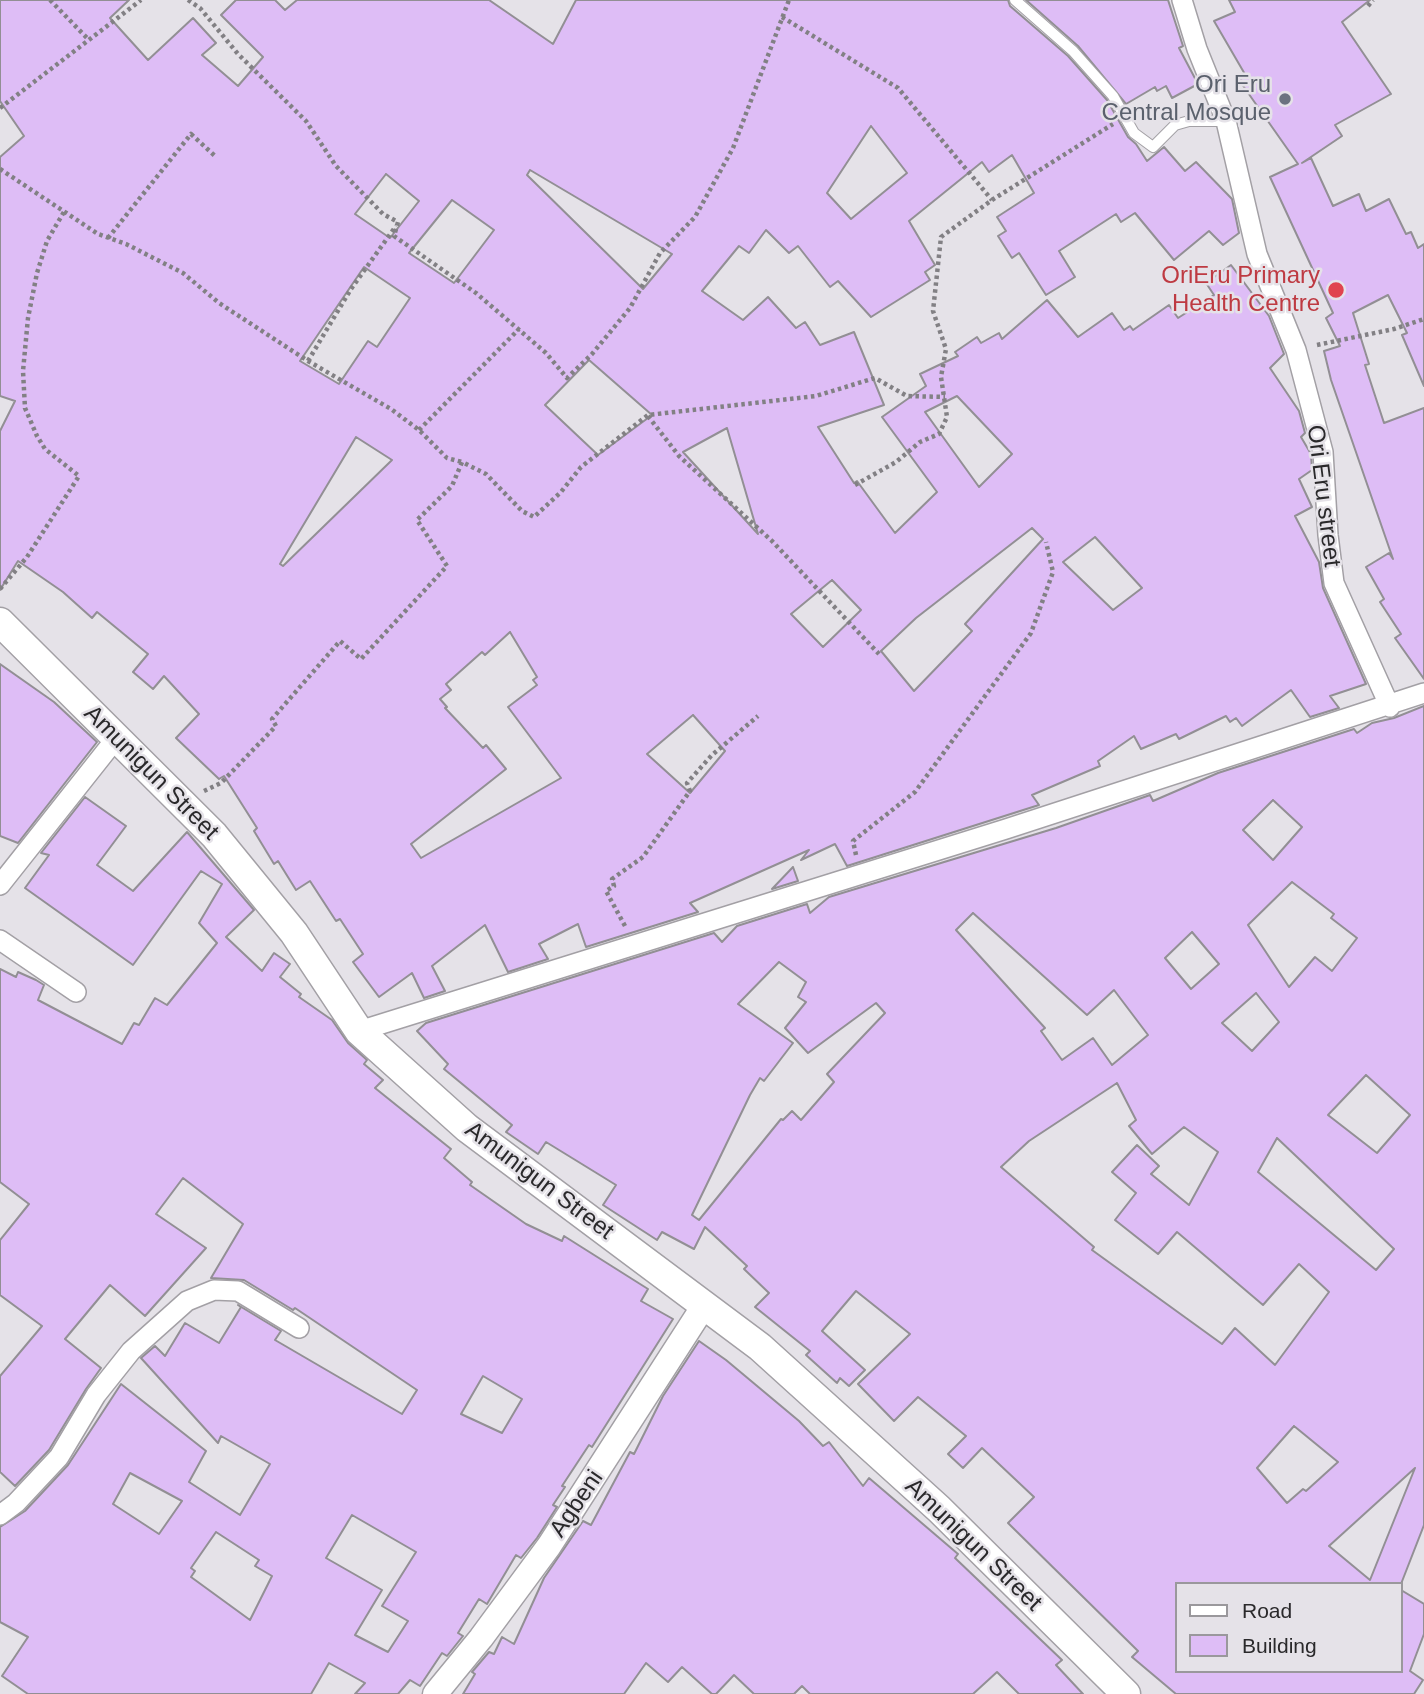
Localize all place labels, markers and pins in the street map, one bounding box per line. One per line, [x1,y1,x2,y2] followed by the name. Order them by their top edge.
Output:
[1102,71,1271,127] place label: Ori Eru Central Mosque
[1277,91,1293,107] marker: Ori Eru Central Mosque
[1161,262,1320,318] place label: OriEru Primary Health Centre
[1326,280,1346,300] marker: OriEru Primary Health Centre

